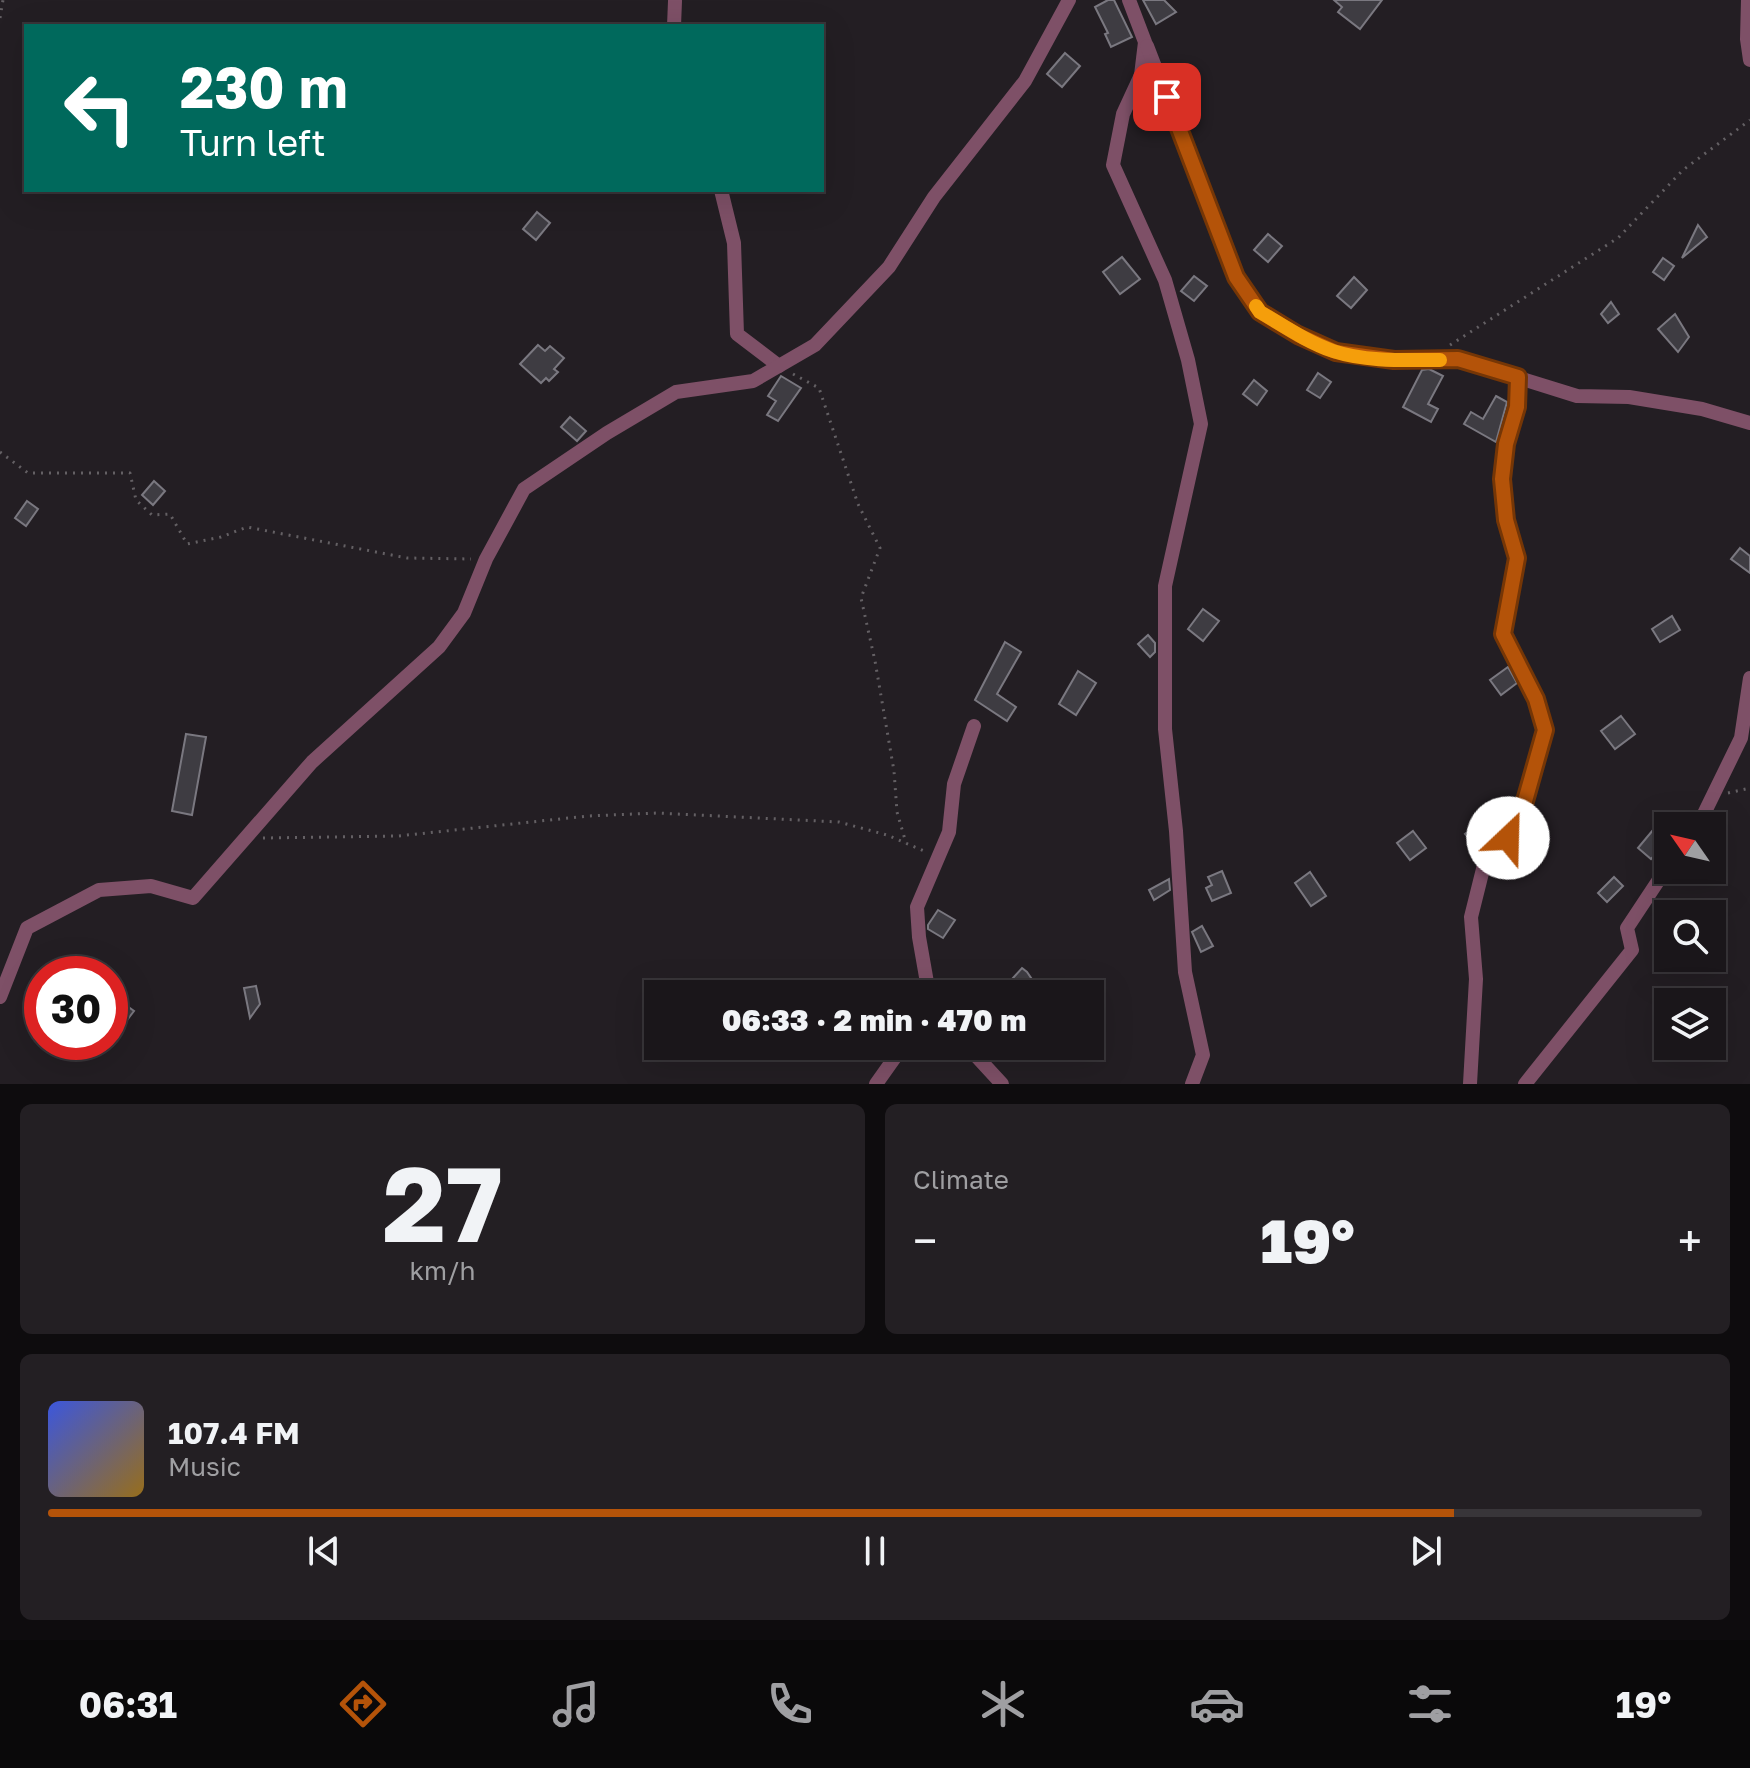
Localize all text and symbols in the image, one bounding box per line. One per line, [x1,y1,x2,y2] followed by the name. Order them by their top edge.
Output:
[180,53,348,120] text: 230 m
[48,56,152,160] icon: left
[1133,63,1201,131] pin
[1145,75,1189,119] icon: arrive
[180,121,326,164] text: Turn left
[1466,796,1550,880] position arrow
[1654,812,1726,884] north arrow
[1654,812,1726,1060] map controls
[1654,900,1726,972] button: search
[24,956,128,1060] speed limit sign: 30
[1654,988,1726,1060] button: layers
[722,1002,1026,1038] text: 06:33 · 2 min · 470 m
[382,1140,503,1265] text: 27
[913,1164,1009,1195] text: Climate
[1260,1204,1355,1276] text: 19°
[913,1214,937,1267] text: −
[1678,1214,1702,1267] text: +
[409,1255,476,1286] text: km/h
[168,1415,300,1451] text: 107.4 FM
[168,1451,241,1482] text: Music
[302,1529,346,1573] icon: previous
[853,1529,897,1573] icon: pause
[1404,1529,1448,1573] icon: next
[335,1676,391,1732] icon: directions
[548,1676,604,1732] icon: music
[762,1676,818,1732] icon: phone
[975,1676,1031,1732] icon: climate
[1189,1676,1245,1732] icon: car
[1402,1676,1458,1732] icon: filters
[79,1683,177,1726] text: 06:31
[1616,1683,1671,1726] text: 19°

